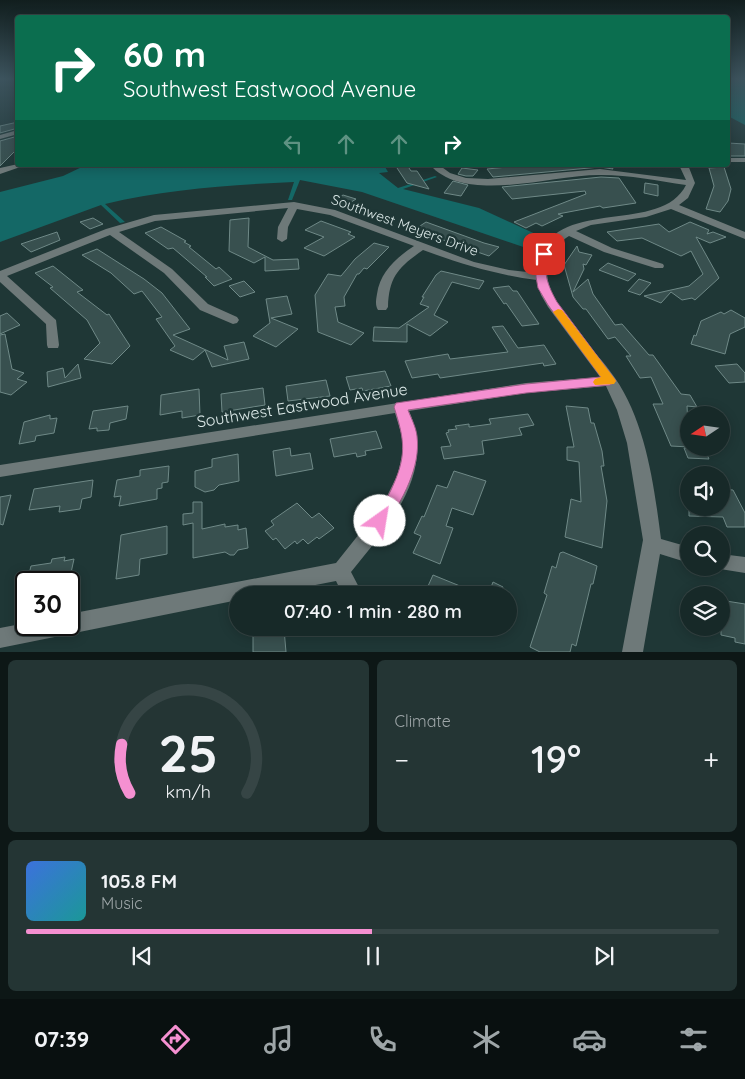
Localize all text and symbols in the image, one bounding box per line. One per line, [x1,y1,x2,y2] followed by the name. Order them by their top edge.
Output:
[123,32,206,76] text: 60 m
[40,35,105,100] icon: right
[123,75,416,103] text: Southwest Eastwood Avenue
[279,130,307,158] icon: left
[332,130,360,158] icon: ahead
[385,130,413,158] icon: ahead
[438,130,466,158] icon: right
[329,190,481,260] street label: Southwest Meyers Drive
[523,233,565,275] pin
[530,240,558,268] icon: arrive
[195,378,409,432] street label: Southwest Eastwood Avenue
[680,406,730,456] north arrow
[680,406,730,636] map controls
[680,466,730,516] button: sound
[353,494,405,546] position arrow
[680,526,730,576] button: search
[15,571,80,636] speed limit sign: 30
[680,586,730,636] button: layers
[284,599,462,623] text: 07:40 · 1 min · 280 m
[395,711,451,731] text: Climate
[158,720,218,785] text: 25
[531,735,581,783] text: 19°
[395,742,409,777] text: −
[703,742,719,777] text: +
[166,780,211,802] text: km/h
[101,869,177,893] text: 105.8 FM
[101,893,143,913] text: Music
[128,942,156,970] icon: previous
[359,942,387,970] icon: pause
[590,942,618,970] icon: next
[158,1022,193,1057] icon: directions
[261,1022,296,1057] icon: music
[365,1022,400,1057] icon: phone
[469,1022,504,1057] icon: climate
[572,1022,607,1057] icon: car
[676,1022,711,1057] icon: filters
[34,1025,89,1053] text: 07:39

